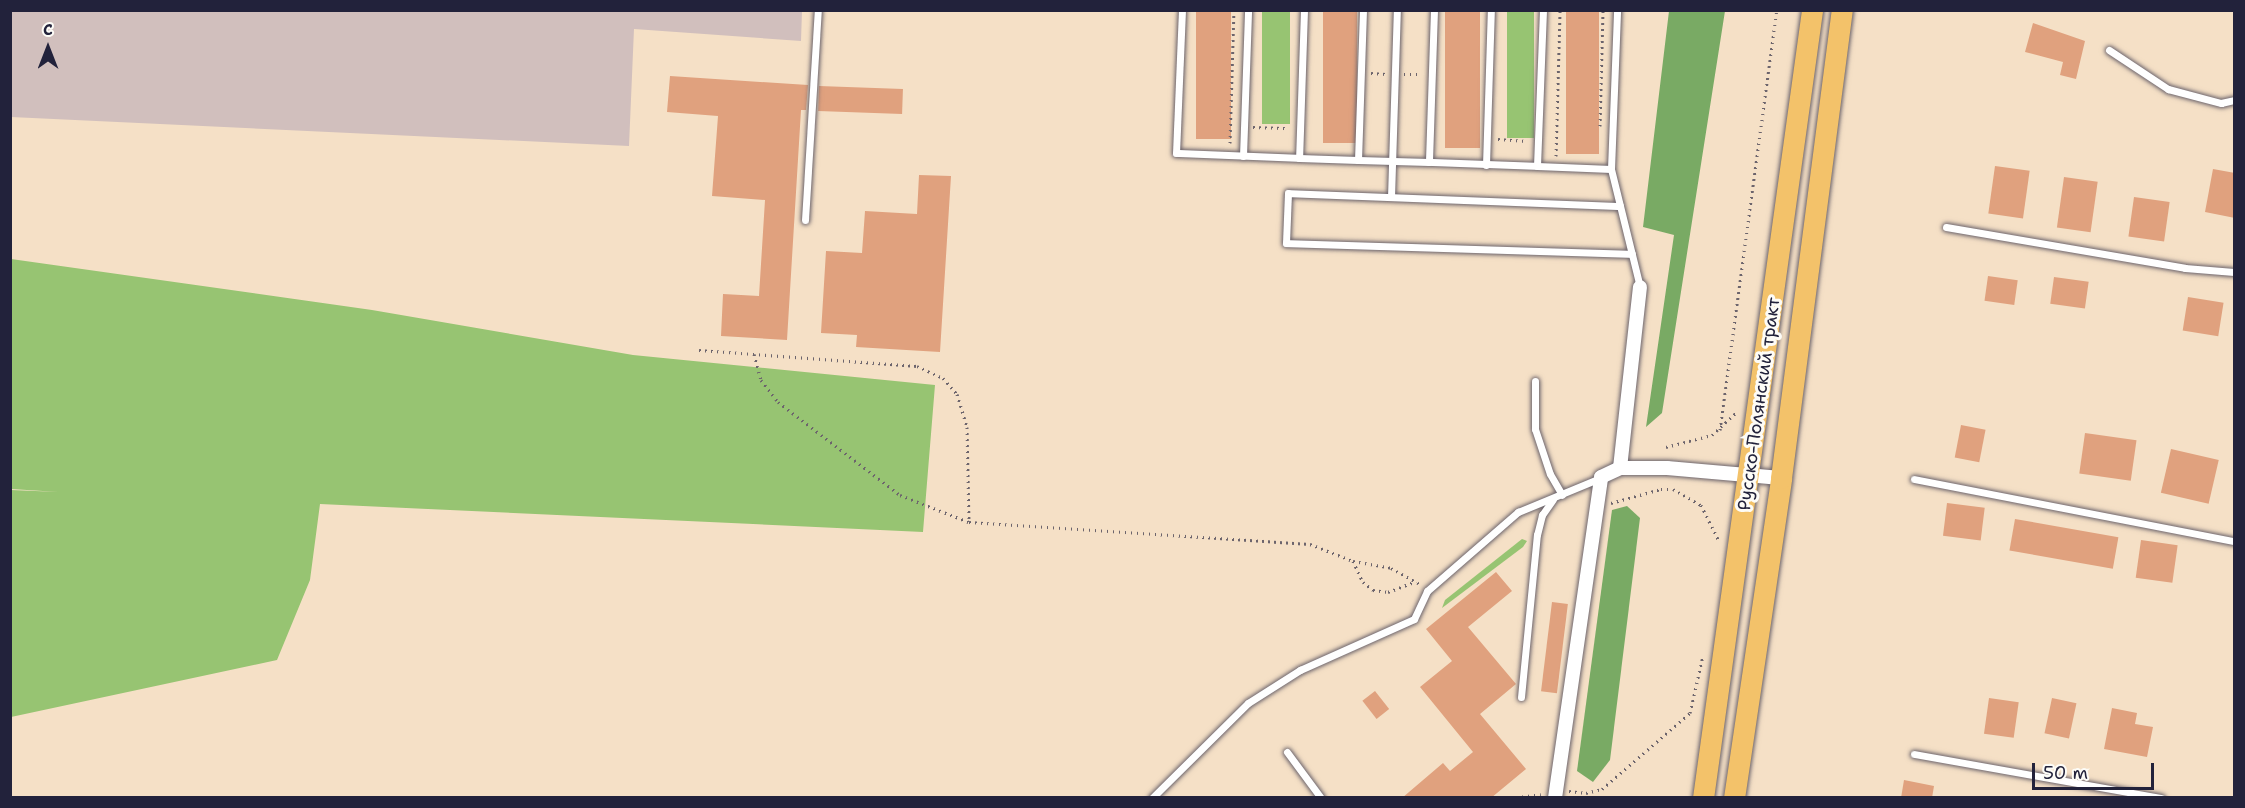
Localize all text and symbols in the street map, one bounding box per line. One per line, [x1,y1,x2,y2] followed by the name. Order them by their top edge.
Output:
[18,18,78,78] north arrow
[43,19,53,40] text: С
[1733,296,1785,512] street label: Русско-Полянский тракт
[2035,751,2156,789] scale bar
[2043,761,2088,785] text: 50 m

